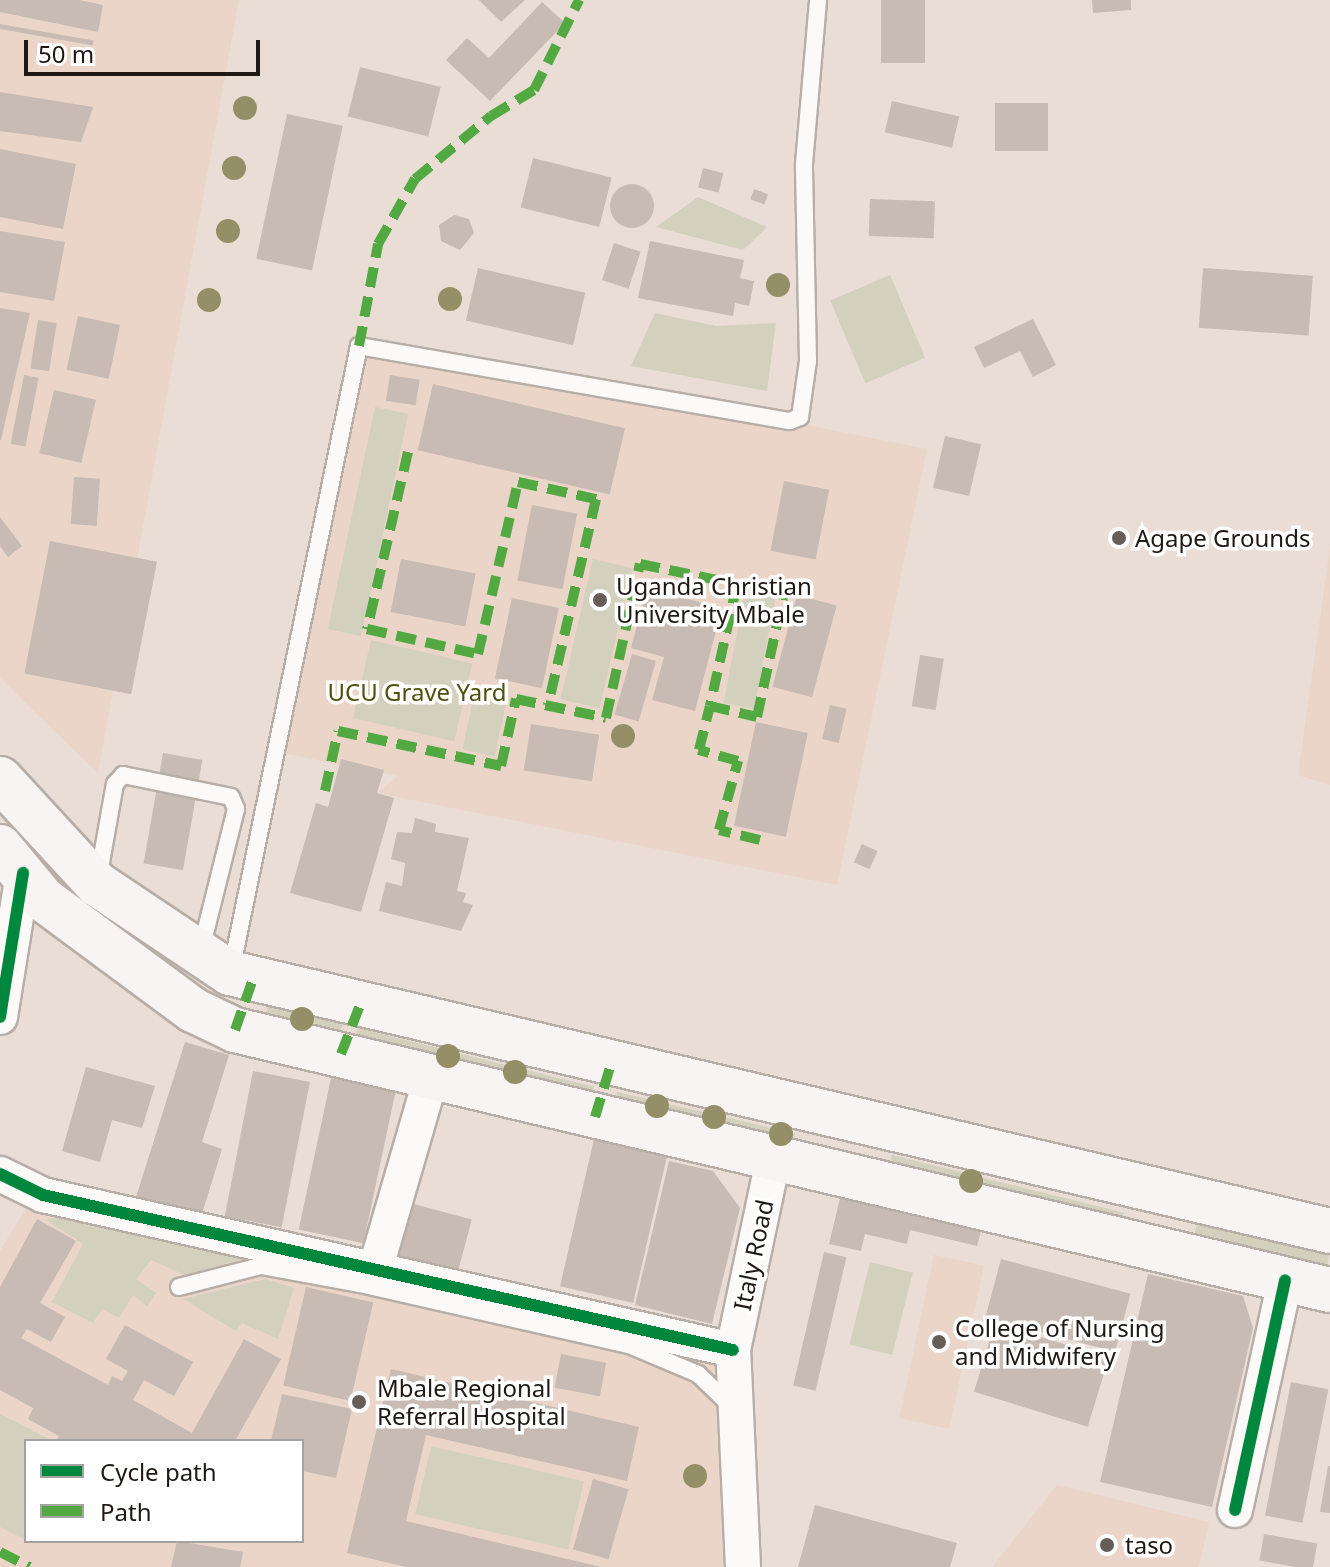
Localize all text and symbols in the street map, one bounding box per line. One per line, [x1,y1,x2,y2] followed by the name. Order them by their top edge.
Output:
[28,24,264,74] scale bar
[38,37,94,70] text: 50 m
[1135,524,1310,552] place label: Agape Grounds
[1110,529,1128,547] marker: Agape Grounds
[616,572,812,628] place label: Uganda Christian University Mbale
[591,591,609,609] marker: Uganda Christian University Mbale
[328,678,506,706] park label: UCU Grave Yard
[727,1197,779,1313] street label: Italy Road
[955,1314,1164,1370] place label: College of Nursing and Midwifery
[930,1333,948,1351] marker: College of Nursing and Midwifery
[377,1374,566,1430] place label: Mbale Regional Referral Hospital
[348,1391,370,1413] marker: Mbale Regional Referral Hospital
[24,1439,304,1543] legend
[100,1455,217,1488] text: Cycle path
[100,1495,151,1528] text: Path
[1125,1531,1173,1559] place label: taso
[1096,1534,1118,1556] marker: taso

